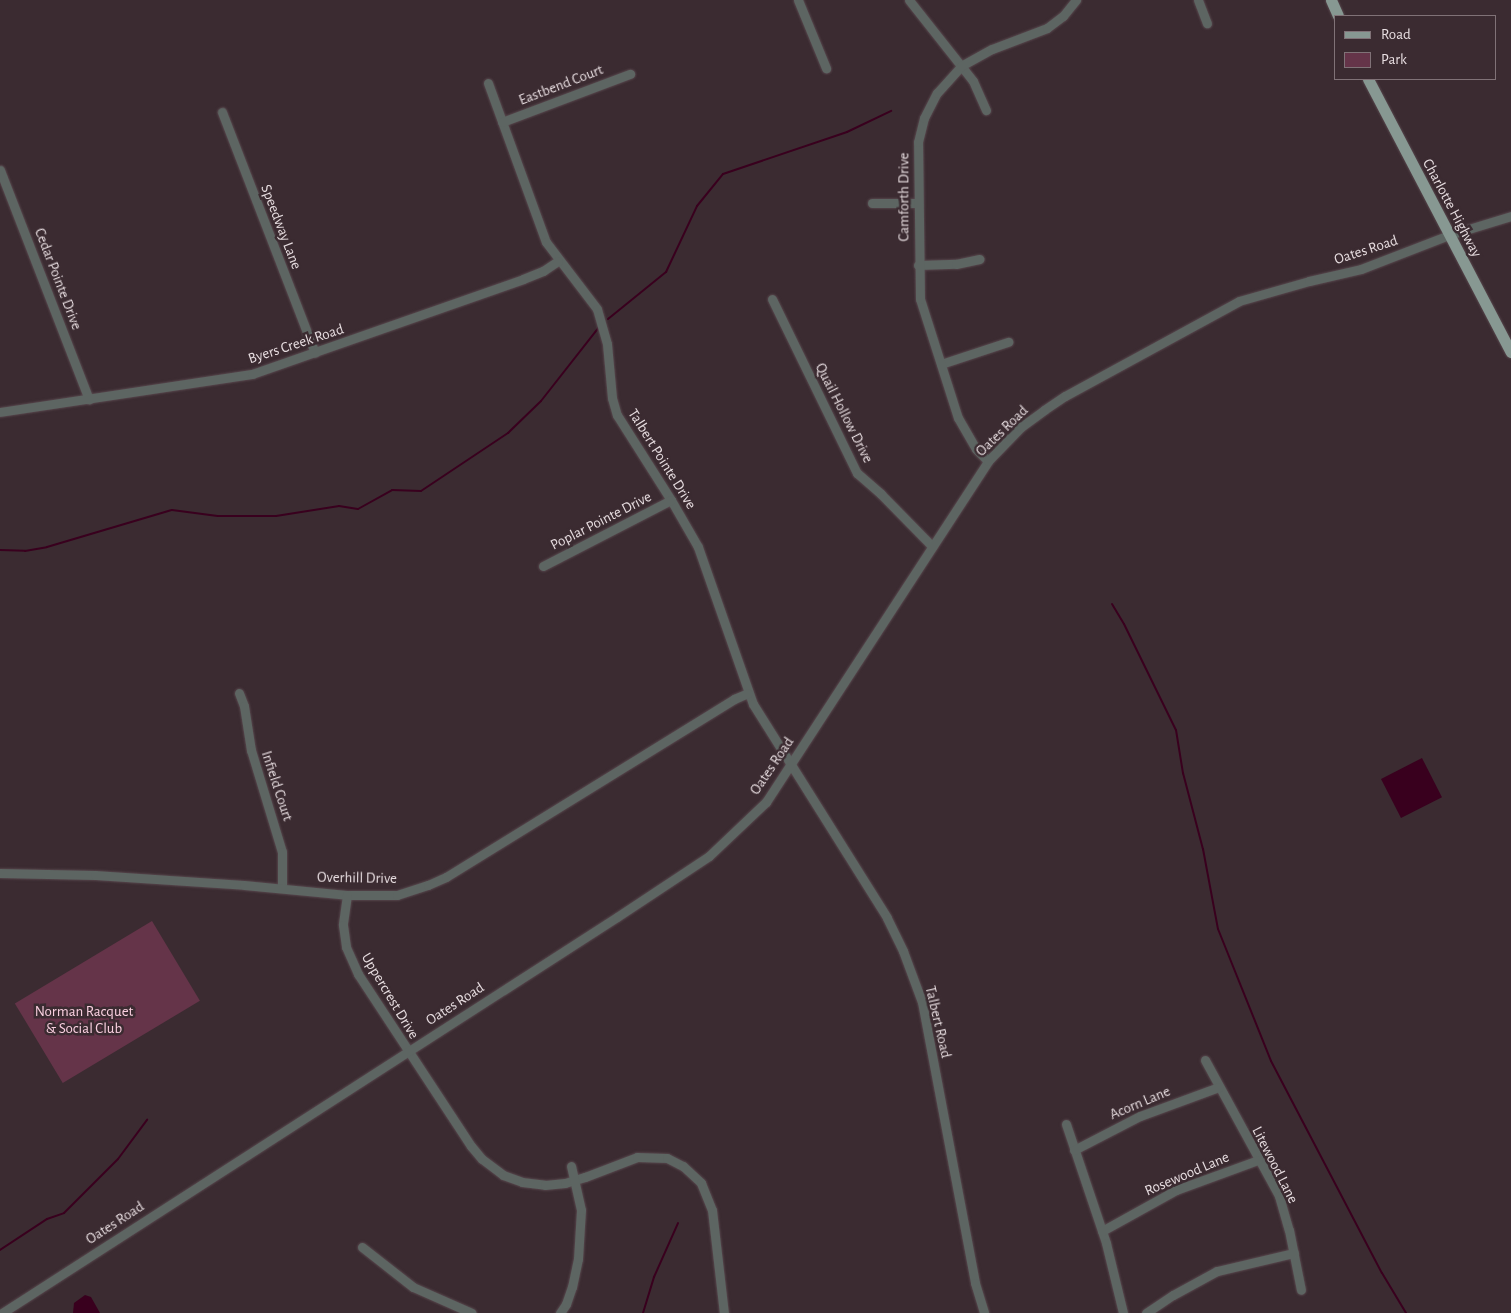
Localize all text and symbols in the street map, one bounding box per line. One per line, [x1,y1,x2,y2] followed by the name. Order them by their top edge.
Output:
[1334,15,1496,80] legend
[1381,27,1411,42] text: Road
[1381,52,1407,67] text: Park
[516,61,606,109] street label: Eastbend Court
[895,152,913,242] street label: Camforth Drive
[1419,156,1485,260] street label: Charlotte Highway
[257,182,305,272] street label: Speedway Lane
[30,226,86,332] street label: Cedar Pointe Drive
[1332,231,1400,269] street label: Oates Road
[246,320,346,368] street label: Byers Creek Road
[811,360,877,466] street label: Quail Hollow Drive
[972,402,1032,460] street label: Oates Road
[624,406,700,512] street label: Talbert Pointe Drive
[547,488,655,554] street label: Poplar Pointe Drive
[746,734,798,798] street label: Oates Road
[257,749,297,823] street label: Infield Court
[317,868,397,888] street label: Overhill Drive
[357,950,423,1042] street label: Uppercrest Drive
[423,979,487,1029] street label: Oates Road
[921,984,955,1060] street label: Talbert Road
[35,1002,133,1037] park label: Norman Racquet & Social Club
[1107,1082,1173,1124] street label: Acorn Lane
[1248,1124,1302,1206] street label: Litewood Lane
[1142,1148,1232,1200] street label: Rosewood Lane
[83,1198,147,1248] street label: Oates Road

